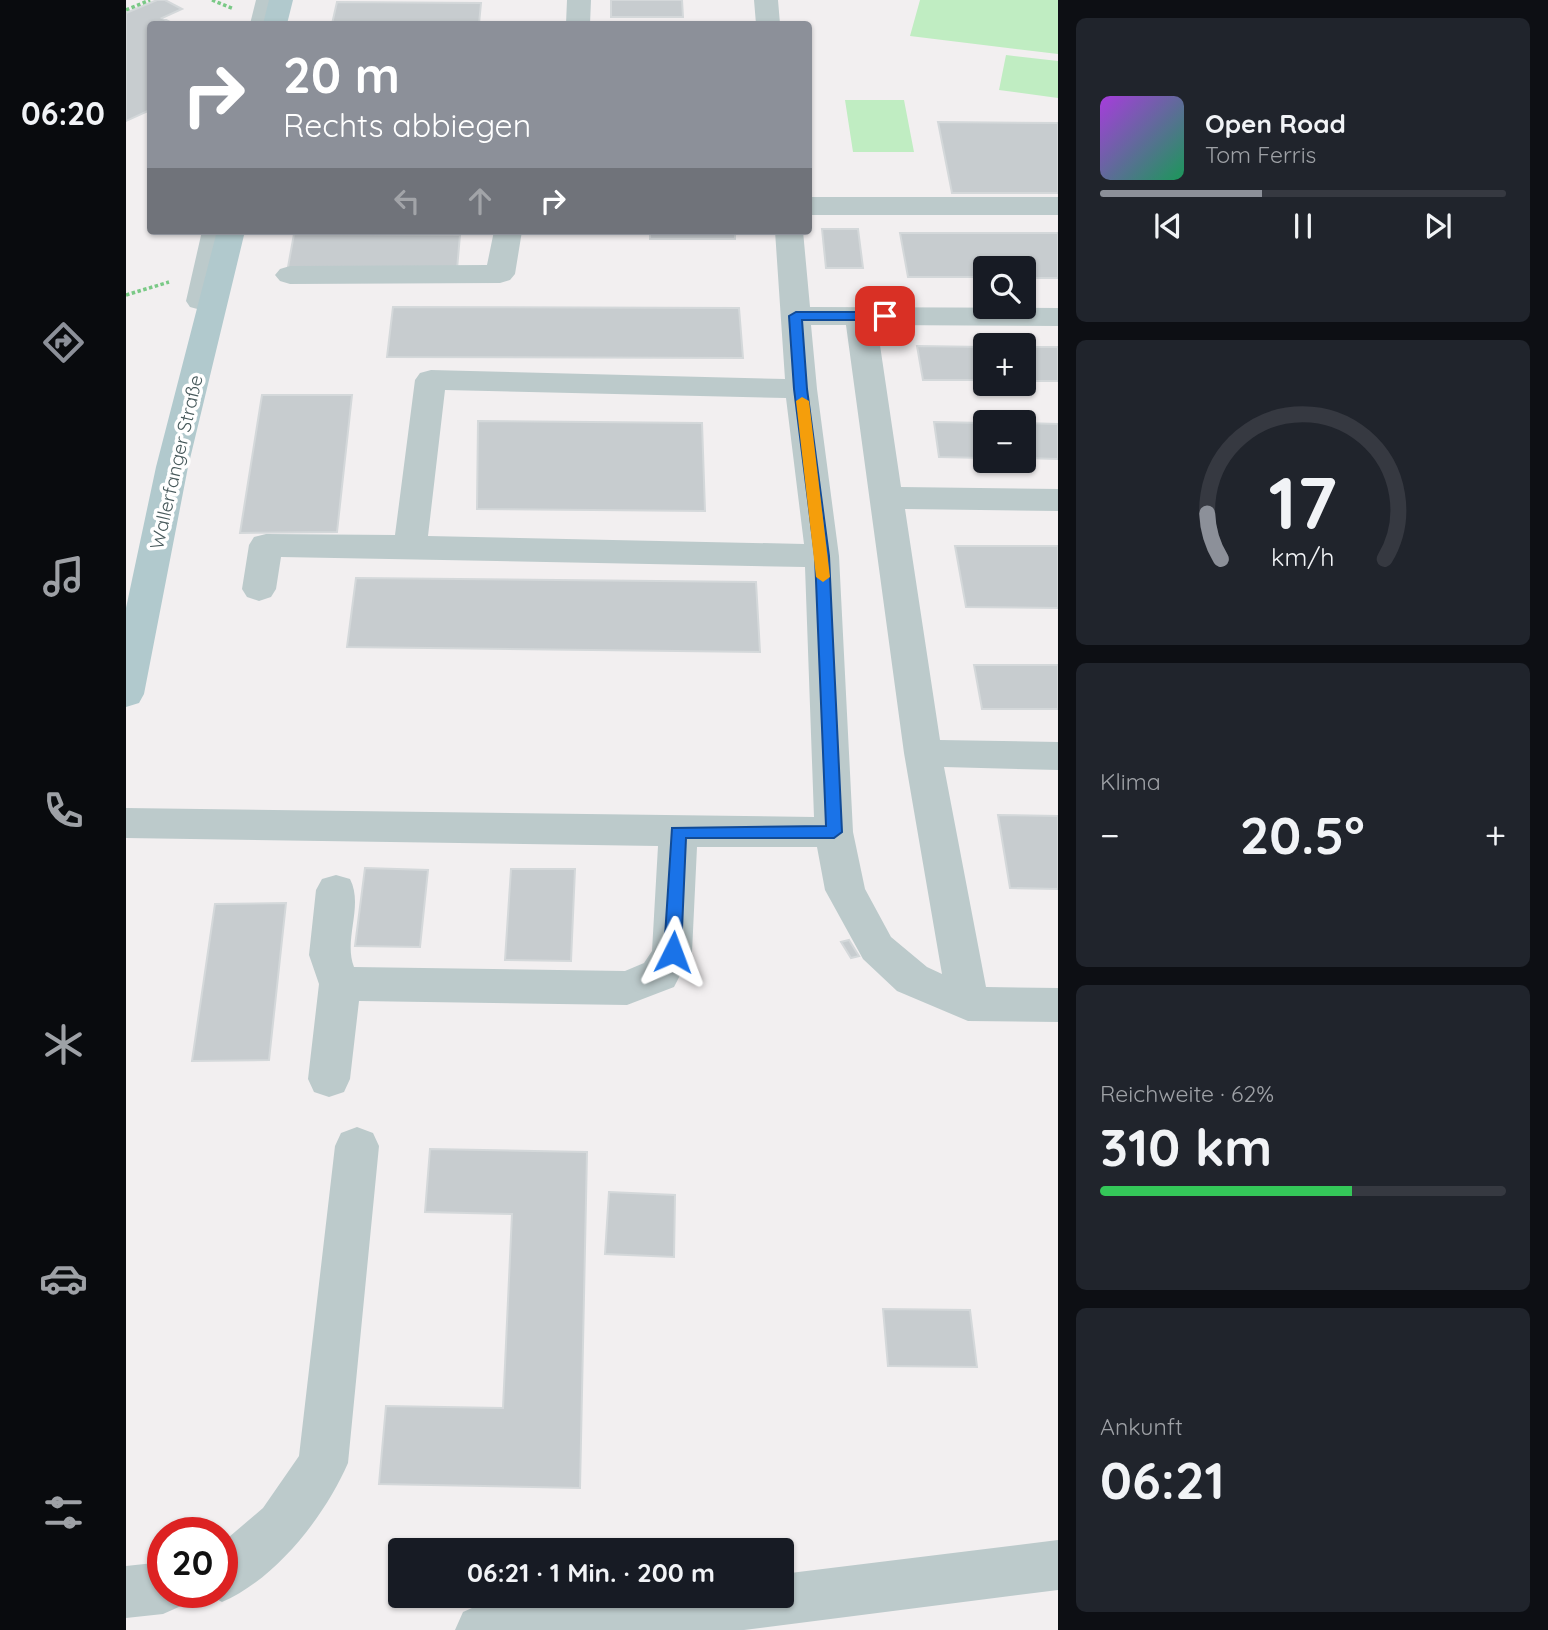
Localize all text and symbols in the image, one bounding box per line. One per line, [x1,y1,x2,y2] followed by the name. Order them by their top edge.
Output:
[283,44,400,105] text: 20 m
[168,49,259,140] icon: right
[21,93,105,133] text: 06:20
[283,105,531,145] text: Rechts abbiegen
[1205,107,1346,140] text: Open Road
[1205,140,1316,169] text: Tom Ferris
[388,182,426,220] icon: left
[461,182,499,220] icon: ahead
[534,182,572,220] icon: right
[1149,207,1187,245] icon: previous
[1284,207,1322,245] icon: pause
[1419,207,1457,245] icon: next
[973,256,1036,473] map controls
[973,256,1036,319] button: search
[855,286,915,346] pin
[866,297,904,335] icon: arrive
[39,318,88,367] icon: directions
[973,333,1036,396] button: +
[144,372,208,552] street label: Wallerfanger Straße
[973,410,1036,473] button: −
[1269,456,1337,547] text: 17
[1271,540,1335,571] text: km/h
[39,552,88,601] icon: music
[1100,767,1161,796] text: Klima
[39,786,88,835] icon: phone
[1240,802,1365,867] text: 20.5°
[1100,811,1120,859] text: −
[1485,811,1506,859] text: +
[636,915,710,989] position arrow
[39,1020,88,1069] icon: climate
[1100,1079,1274,1108] text: Reichweite · 62%
[1100,1114,1272,1179] text: 310 km
[39,1254,88,1303] icon: car
[1100,1412,1183,1441] text: Ankunft
[1100,1447,1225,1512] text: 06:21
[39,1488,88,1537] icon: filters
[147,1517,238,1608] speed limit sign: 20
[467,1556,715,1589] text: 06:21 · 1 Min. · 200 m

